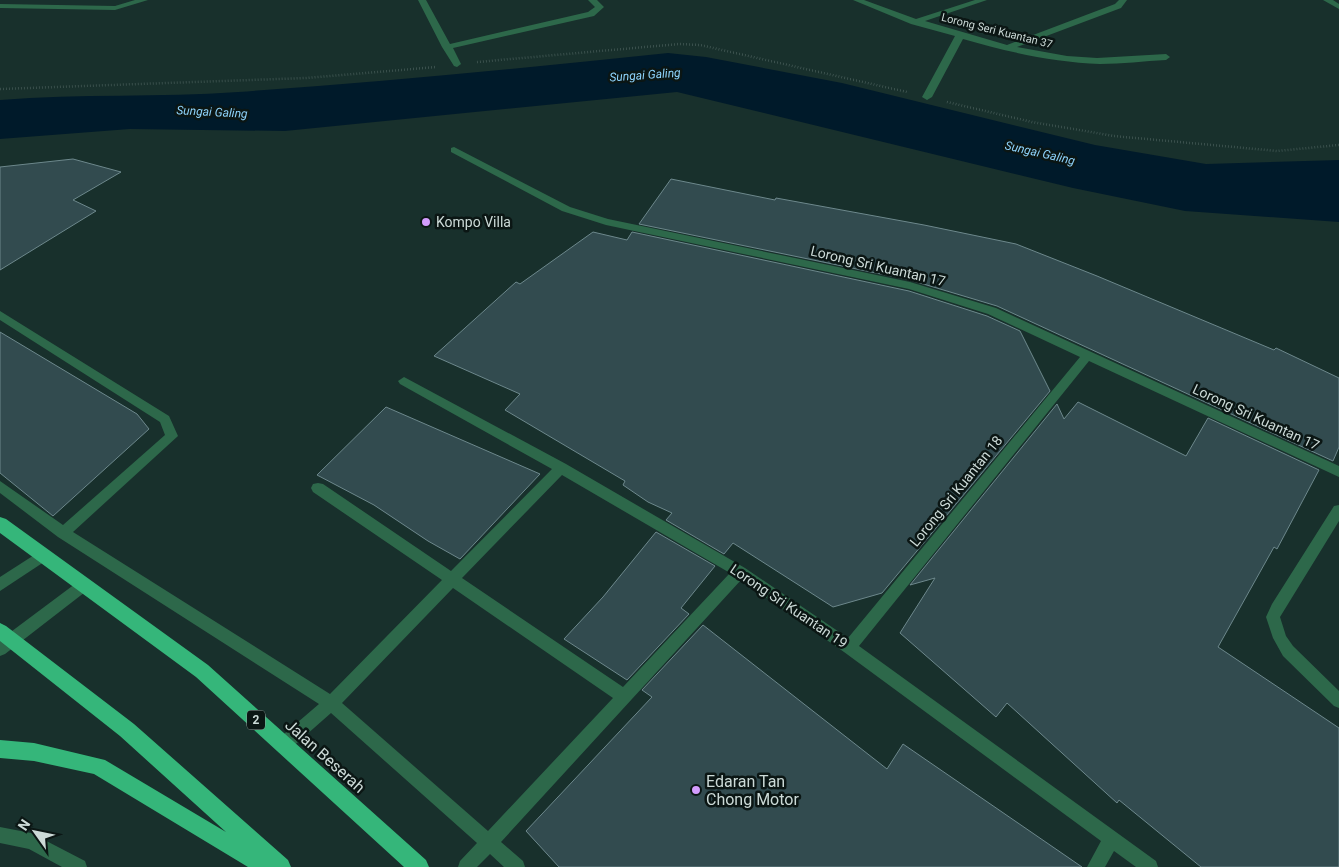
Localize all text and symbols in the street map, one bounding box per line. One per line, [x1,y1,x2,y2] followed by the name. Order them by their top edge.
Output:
[940,11,1054,51] street label: Lorong Seri Kuantan 37
[609,65,682,84] water label: Sungai Galing
[176,103,248,121] water label: Sungai Galing
[1004,138,1077,168] water label: Sungai Galing
[436,214,511,230] place label: Kompo Villa
[420,216,432,228] marker: Kompo Villa
[809,243,947,289] street label: Lorong Sri Kuantan 17
[1190,381,1322,453] street label: Lorong Sri Kuantan 17
[906,432,1006,550] street label: Lorong Sri Kuantan 18
[727,561,851,651] street label: Lorong Sri Kuantan 19
[247,710,265,730] road number: 2
[281,715,369,797] street label: Jalan Beserah
[706,772,799,809] place label: Edaran Tan Chong Motor
[690,784,702,796] marker: Edaran Tan Chong Motor
[10,807,60,857] north arrow
[15,816,34,833] text: N

